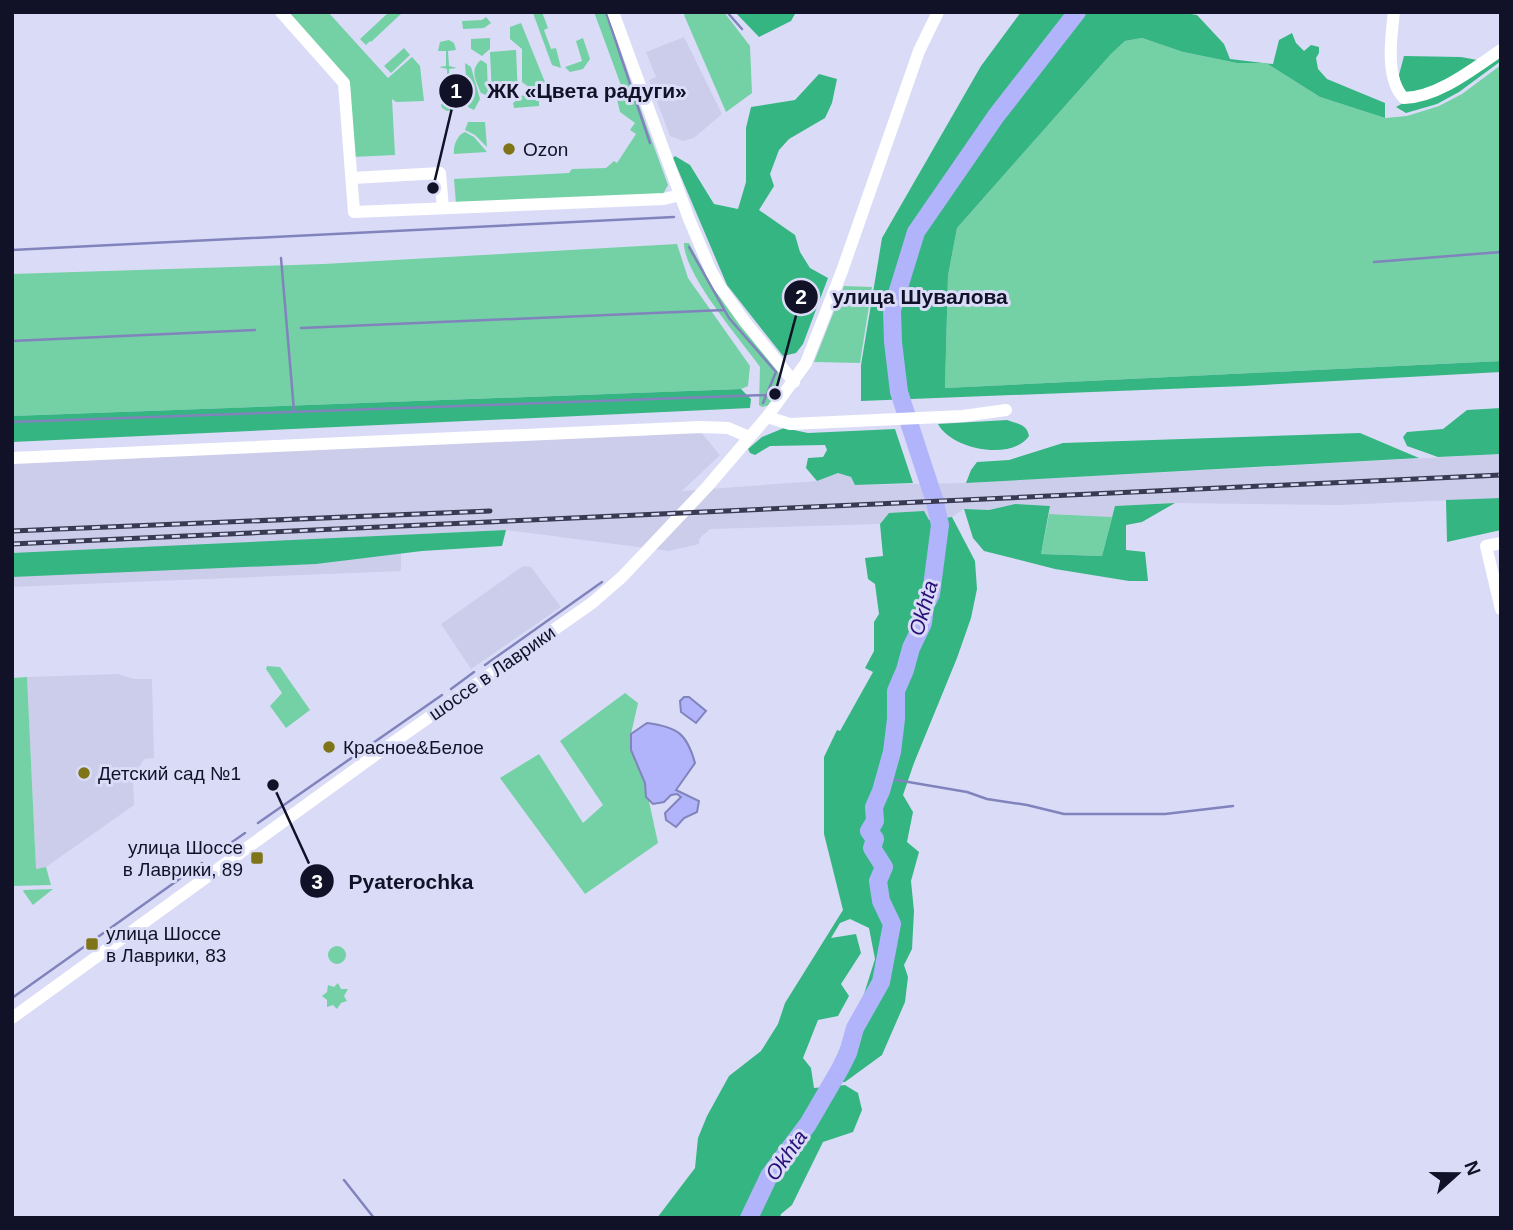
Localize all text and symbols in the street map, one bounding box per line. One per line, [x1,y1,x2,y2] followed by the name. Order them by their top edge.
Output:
[438,70,701,112] callout: ЖК «Цвета радуги»
[450,79,462,102] text: 1
[486,79,687,102] text: ЖК «Цвета радуги»
[523,139,568,160] place label: Ozon
[501,141,517,157] marker: Ozon
[783,276,1022,318] callout: улица Шувалова
[795,285,807,308] text: 2
[832,285,1008,308] text: улица Шувалова
[904,578,942,638] water label: Okhta
[425,622,559,724] street label: шоссе в Лаврики
[343,737,484,758] place label: Красное&Белое
[321,739,337,755] marker: Красное&Белое
[98,763,241,784] place label: Детский сад №1
[76,765,92,781] marker: Детский сад №1
[123,837,243,880] place label: улица Шоссе в Лаврики, 89
[249,850,265,866] marker: улица Шоссе в Лаврики, 89
[299,860,487,902] callout: Pyaterochka
[311,870,323,893] text: 3
[349,870,474,893] text: Pyaterochka
[106,923,226,966] place label: улица Шоссе в Лаврики, 83
[84,936,100,952] marker: улица Шоссе в Лаврики, 83
[761,1125,811,1185] water label: Okhta
[1422,1139,1492,1209] north arrow
[1460,1158,1485,1178] text: N

